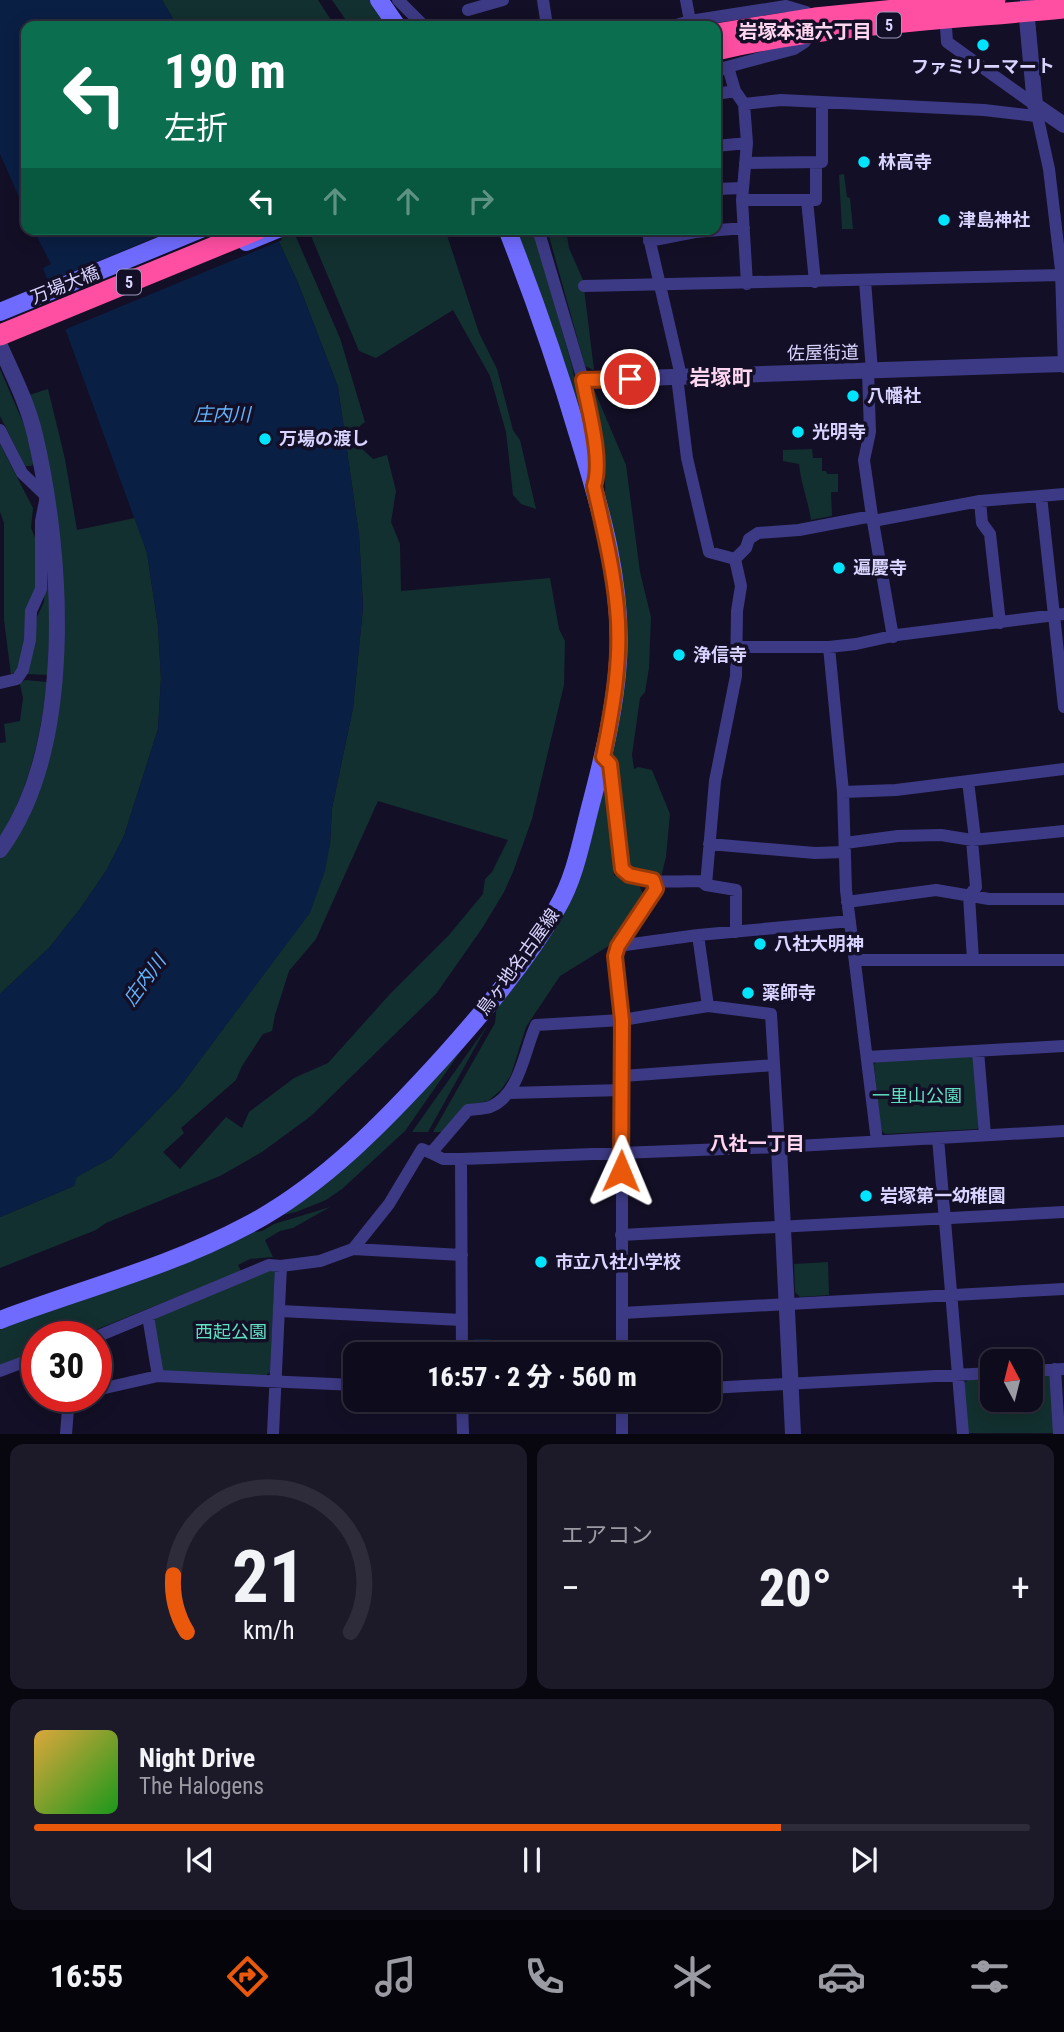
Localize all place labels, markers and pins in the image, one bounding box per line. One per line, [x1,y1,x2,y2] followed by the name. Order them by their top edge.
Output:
[975,37,991,53] marker: ファミリーマート
[911,56,1055,77] place label: ファミリーマート
[878,151,932,172] place label: 林高寺
[856,154,872,170] marker: 林高寺
[958,209,1030,230] place label: 津島神社
[936,212,952,228] marker: 津島神社
[600,349,660,409] pin
[867,385,921,406] place label: 八幡社
[845,388,861,404] marker: 八幡社
[812,421,866,442] place label: 光明寺
[790,424,806,440] marker: 光明寺
[279,428,369,449] place label: 万場の渡し
[257,431,273,447] marker: 万場の渡し
[853,557,907,578] place label: 遍慶寺
[831,560,847,576] marker: 遍慶寺
[693,644,747,665] place label: 浄信寺
[671,647,687,663] marker: 浄信寺
[774,933,864,954] place label: 八社大明神
[752,936,768,952] marker: 八社大明神
[762,982,816,1003] place label: 薬師寺
[740,985,756,1001] marker: 薬師寺
[880,1185,1006,1206] place label: 岩塚第一幼稚園
[858,1188,874,1204] marker: 岩塚第一幼稚園
[555,1251,681,1272] place label: 市立八社小学校
[533,1254,549,1270] marker: 市立八社小学校

